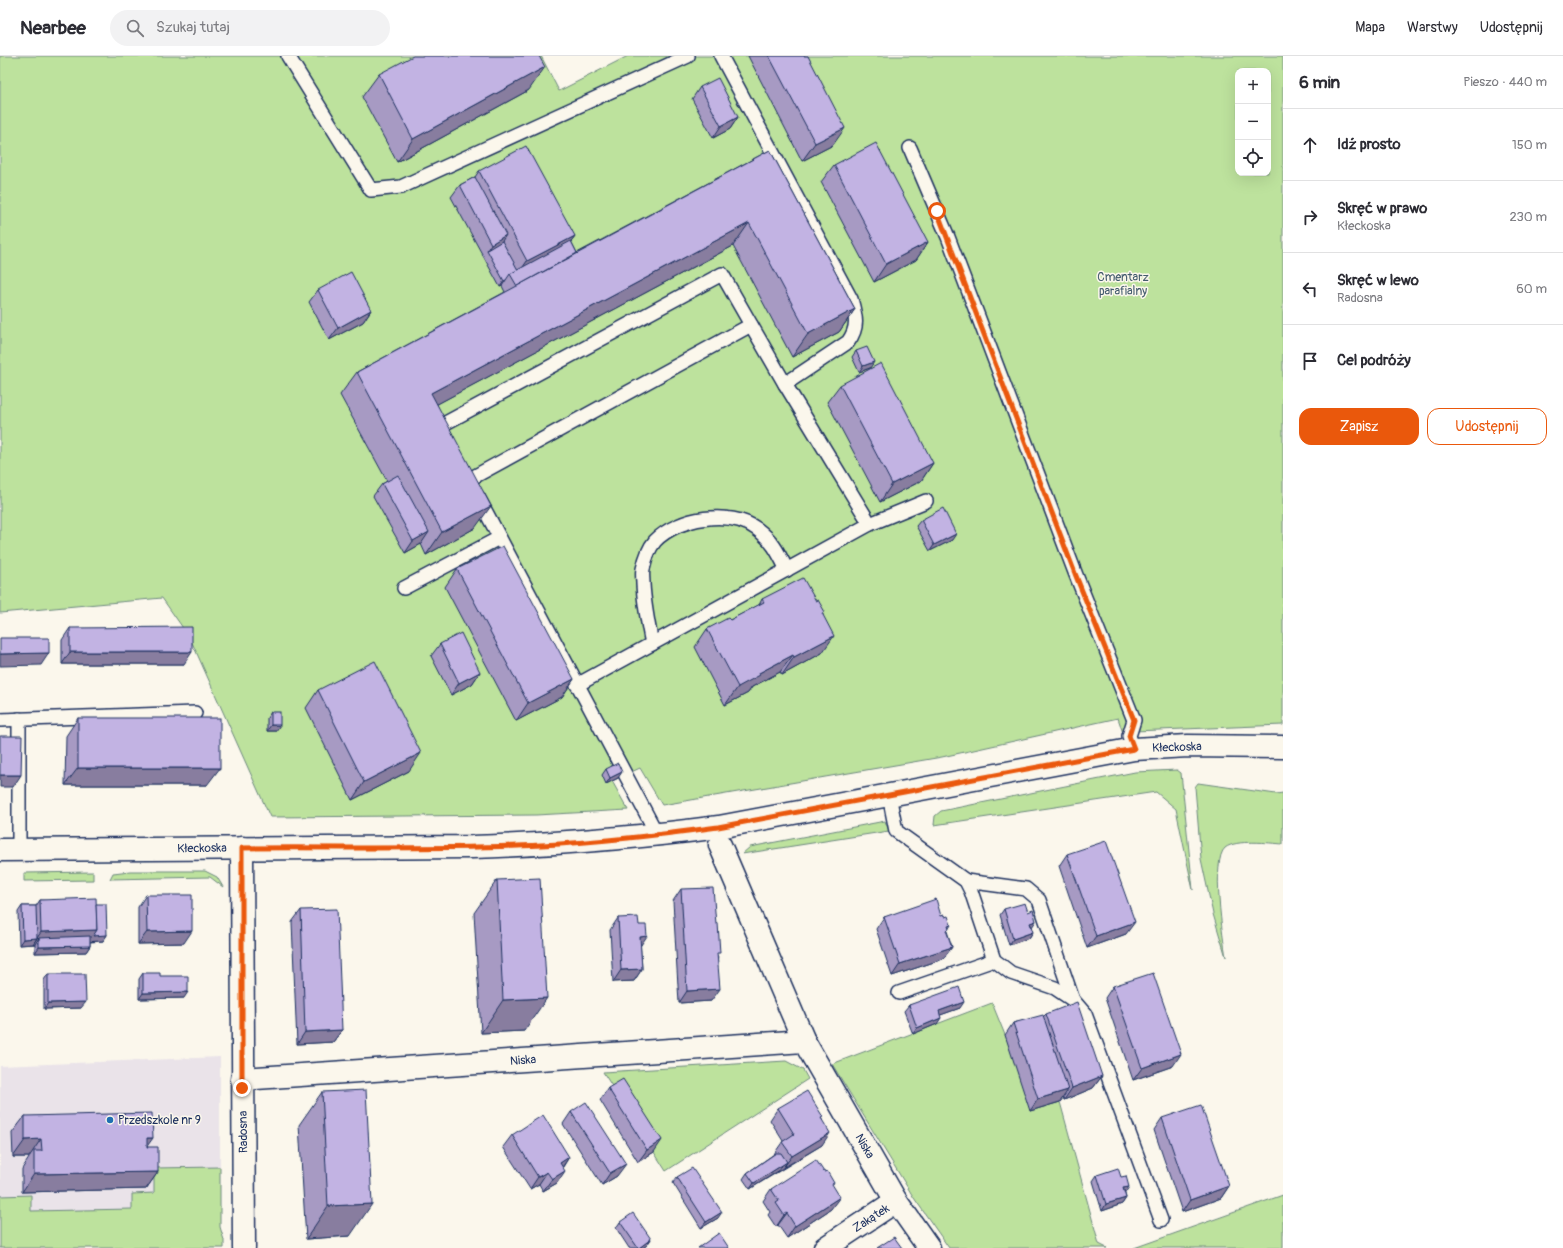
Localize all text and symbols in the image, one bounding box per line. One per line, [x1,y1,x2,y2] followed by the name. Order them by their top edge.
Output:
[110,10,390,46] search box
[20,16,86,40] text: Nearbee
[124,17,146,39] icon: search
[156,18,230,37] text: Szukaj tutaj
[1355,19,1385,36] text: Mapa
[1407,19,1458,36] text: Warstwy
[1480,19,1543,36] text: Udostępnij
[1235,68,1271,176] map controls
[1235,68,1271,104] button: +
[1299,72,1340,93] text: 6 min
[1463,74,1547,90] text: Pieszo · 440 m
[1235,104,1271,140] button: −
[1299,134,1321,156] icon: ahead
[1337,135,1401,154] text: Idź prosto
[1512,137,1547,153] text: 150 m
[1235,140,1271,176] button: locate
[1337,199,1427,218] text: Skręć w prawo
[928,202,946,220] route start
[1299,206,1321,228] icon: right
[1510,209,1547,225] text: 230 m
[1337,218,1391,234] text: Kłeckoska
[1097,270,1149,299] park label: Cmentarz parafialny
[1337,271,1419,290] text: Skręć w lewo
[1299,278,1321,300] icon: left
[1516,281,1547,297] text: 60 m
[1337,290,1383,306] text: Radosna
[1299,350,1321,372] icon: arrive
[1337,351,1411,370] text: Cel podróży
[1299,408,1419,445] button: Zapisz
[1427,408,1547,445] button: Udostępnij
[1152,739,1202,756] street label: Kłeckoska
[177,841,227,856] street label: Kłeckoska
[509,1052,537,1069] street label: Niska
[233,1079,251,1097] route end
[236,1110,251,1153] street label: Radosna
[118,1113,201,1128] place label: Przedszkole nr 9
[105,1115,115,1125] marker: Przedszkole nr 9
[852,1131,878,1162] street label: Niska
[850,1201,892,1236] street label: Zakątek

